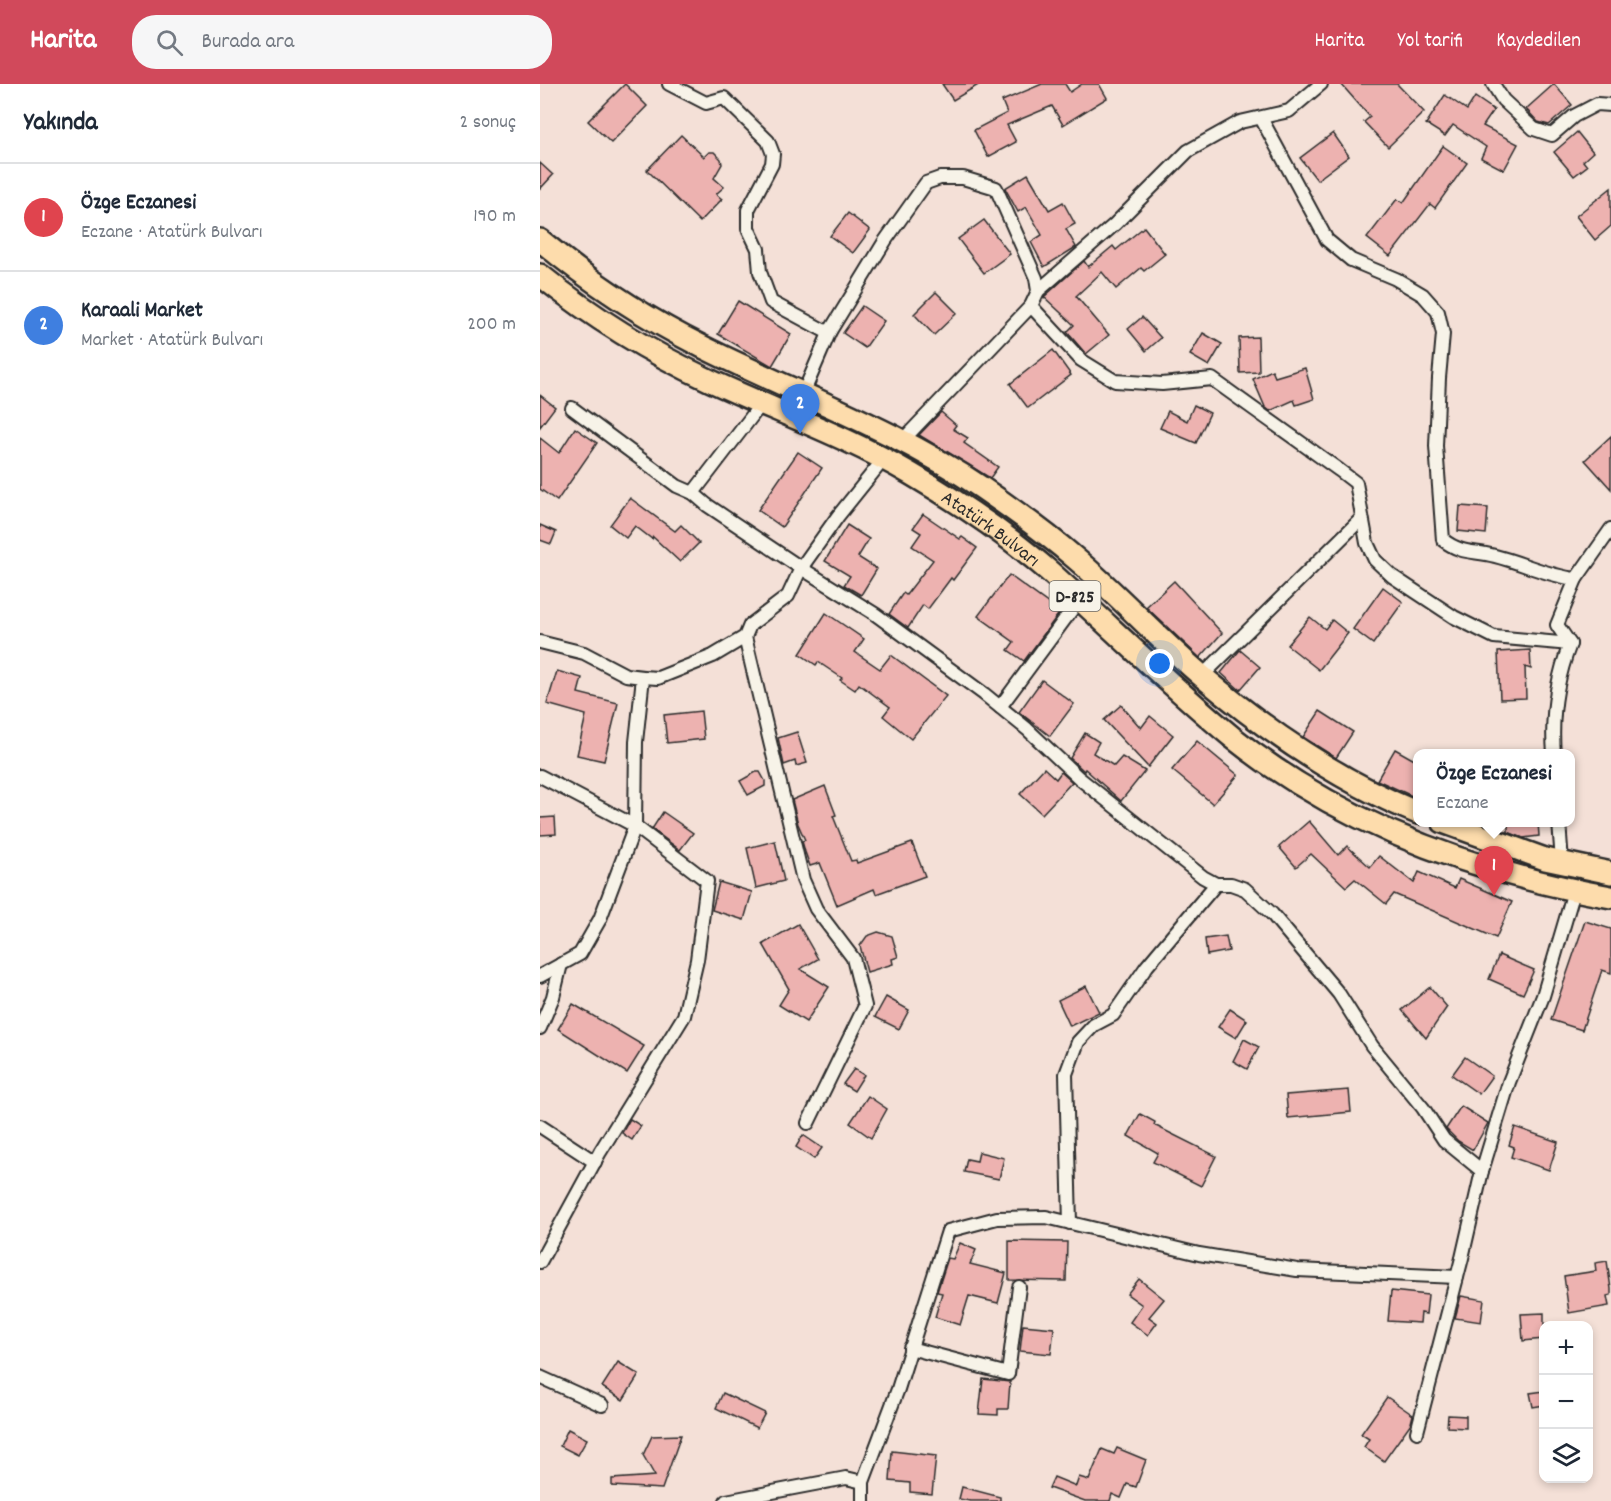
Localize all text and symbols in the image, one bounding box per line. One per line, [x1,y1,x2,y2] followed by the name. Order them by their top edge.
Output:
[132,15,552,69] search box
[30,22,96,62] text: Harita
[153,26,186,59] icon: search
[201,27,294,58] text: Burada ara
[1315,27,1364,57] text: Harita
[1397,27,1463,57] text: Yol tarifi
[1496,27,1581,57] text: Kaydedilen
[24,105,98,142] text: Yakında
[459,109,516,137] text: 2 sonuç
[81,188,196,219] text: Özge Eczanesi
[41,203,46,231] text: 1
[473,203,516,231] text: 190 m
[81,219,262,247] text: Eczane · Atatürk Bulvarı
[81,296,203,327] text: Karaali Market
[39,311,48,339] text: 2
[467,311,516,339] text: 200 m
[81,327,263,355] text: Market · Atatürk Bulvarı
[780,384,820,434] pin: 2
[935,485,1045,575] street label: Atatürk Bulvarı
[1050,581,1100,611] road number: D-825
[1145,649,1174,678] your location
[1413,749,1575,827] popup
[1436,759,1552,790] text: Özge Eczanesi
[1436,790,1488,818] text: Eczane
[1474,846,1514,896] pin: 1
[1539,1321,1593,1483] map controls
[1539,1321,1593,1375] button: +
[1539,1375,1593,1429] button: −
[1539,1429,1593,1483] button: layers

